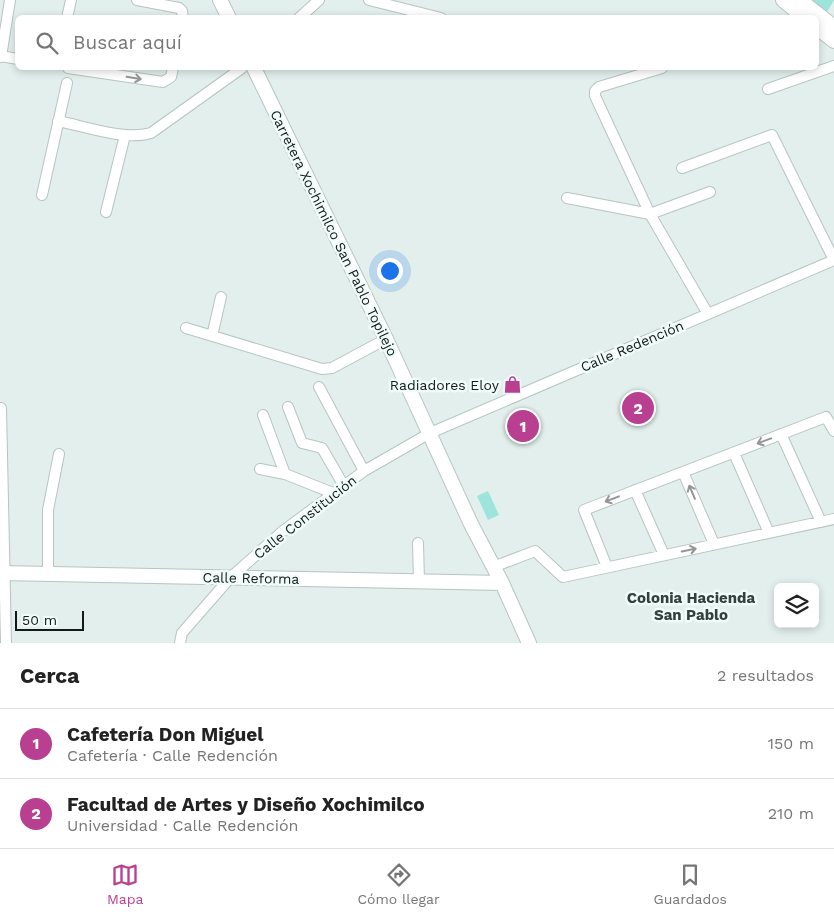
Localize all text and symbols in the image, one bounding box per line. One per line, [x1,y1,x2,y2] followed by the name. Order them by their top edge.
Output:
[15,15,819,70] search box
[33,29,61,57] icon: search
[73,31,182,54] text: Buscar aquí
[125,73,141,83] one-way arrow
[267,107,401,359] street label: Carretera Xochimilco San Pablo Topilejo
[377,258,403,284] your location
[578,317,686,375] street label: Calle Redención
[503,375,523,395] shop icon: Radiadores Eloy
[390,377,500,393] place label: Radiadores Eloy
[622,389,654,427] pin: 2
[507,407,539,445] pin: 1
[756,437,772,446] one-way arrow
[251,472,359,562] street label: Calle Constitución
[686,485,696,500] one-way arrow
[605,495,620,504] one-way arrow
[681,545,697,554] one-way arrow
[203,569,300,587] street label: Calle Reforma
[774,583,819,628] map controls
[774,583,819,628] button: layers
[627,589,755,624] district label: Colonia Hacienda San Pablo
[15,608,84,631] scale bar
[22,612,57,628] text: 50 m
[20,663,79,688] text: Cerca
[717,666,814,685] text: 2 resultados
[67,723,264,746] text: Cafetería Don Miguel
[33,734,39,753] text: 1
[768,734,814,753] text: 150 m
[67,746,278,765] text: Cafetería · Calle Redención
[67,793,425,816] text: Facultad de Artes y Diseño Xochimilco
[31,804,41,823] text: 2
[768,804,814,823] text: 210 m
[67,816,299,835] text: Universidad · Calle Redención
[107,861,143,907] tab: Mapa
[357,861,440,907] tab: Cómo llegar
[654,861,727,907] tab: Guardados

